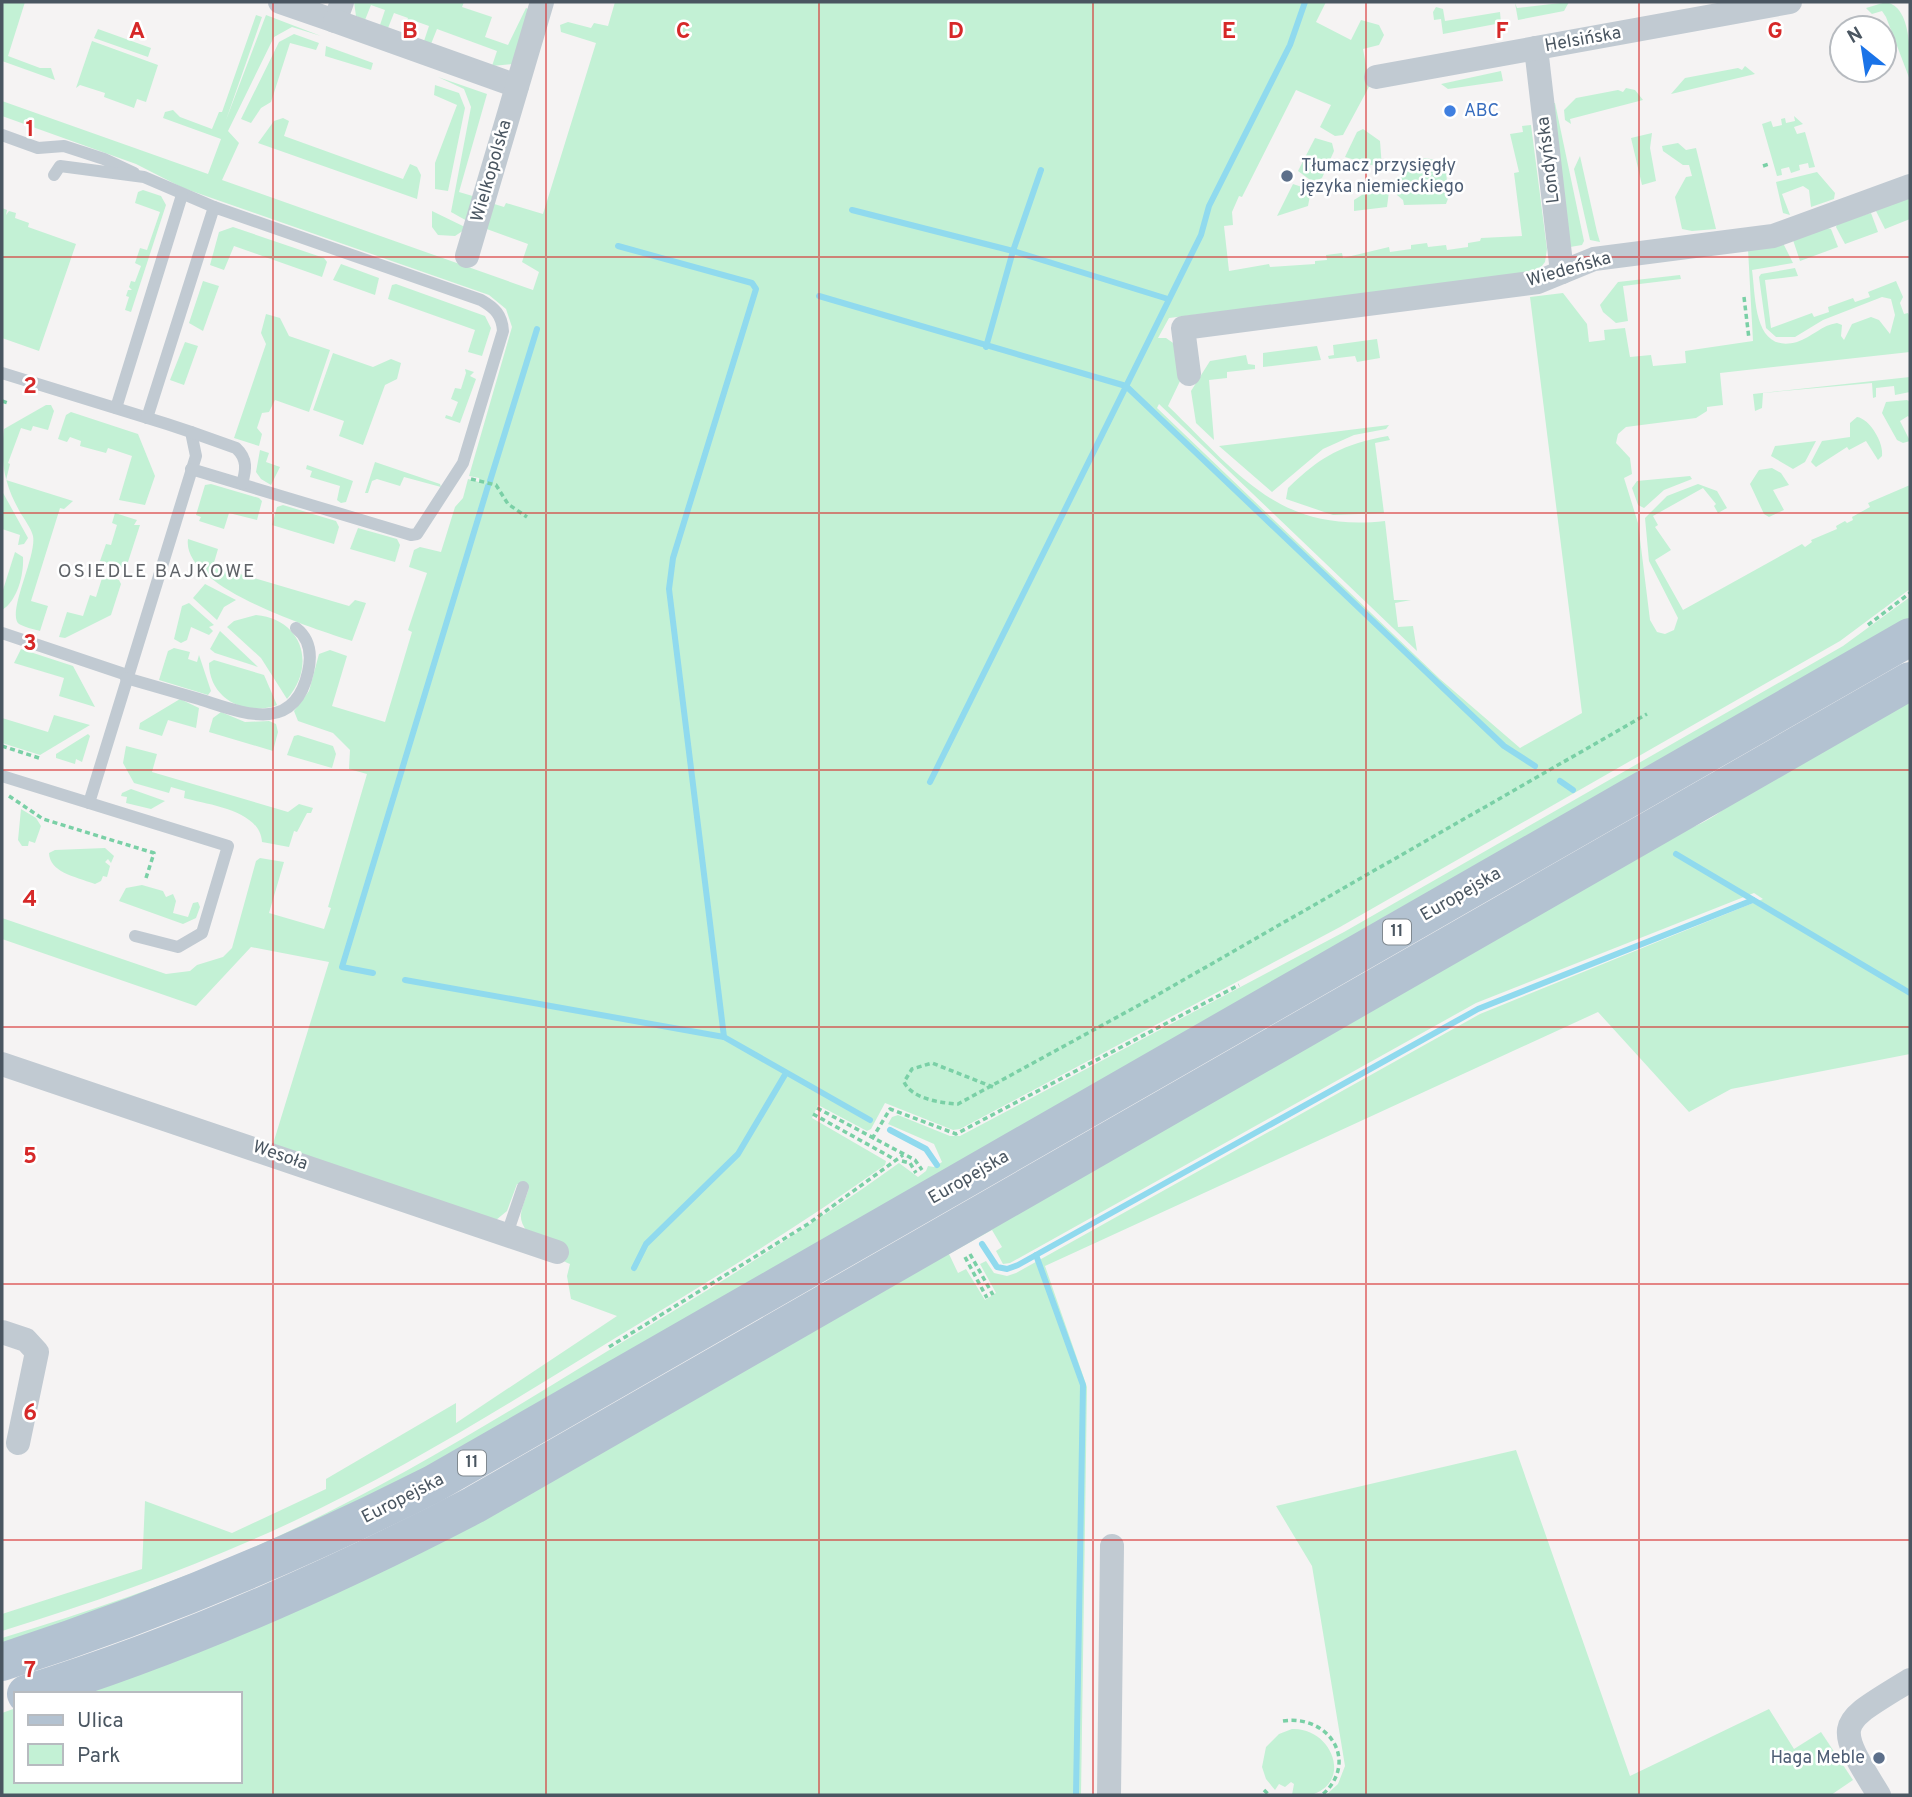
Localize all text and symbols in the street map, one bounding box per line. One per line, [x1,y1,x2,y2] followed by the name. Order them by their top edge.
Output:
[1828,14,1898,84] north arrow
[129,18,145,47] text: A
[402,18,418,47] text: B
[676,18,690,47] text: C
[948,18,964,47] text: D
[1222,18,1236,47] text: E
[1495,18,1509,47] text: F
[1767,18,1783,47] text: G
[1543,22,1623,58] street label: Helsińska
[1844,22,1867,50] text: N
[1464,100,1499,123] place label: ABC
[1442,103,1458,119] marker: ABC
[1532,115,1566,205] street label: Londyńska
[25,116,35,145] text: 1
[466,117,518,225] street label: Wielkopolska
[1300,155,1464,199] place label: Tłumacz przysięgły języka niemieckiego
[1279,168,1295,184] marker: Tłumacz przysięgły języka niemieckiego
[1524,247,1614,293] street label: Wiedeńska
[23,373,37,402] text: 2
[58,560,256,584] district label: OSIEDLE BAJKOWE
[23,630,37,659] text: 3
[1417,863,1505,927] street label: Europejska
[23,886,37,915] text: 4
[1383,920,1411,944] road number: 11
[249,1136,311,1176] street label: Wesoła
[23,1143,37,1172] text: 5
[925,1146,1013,1210] street label: Europejska
[23,1400,37,1429] text: 6
[458,1450,486,1476] road number: 11
[358,1468,448,1530] street label: Europejska
[24,1657,36,1686] text: 7
[14,1692,242,1783] legend
[77,1708,124,1735] text: Ulica
[77,1743,120,1770] text: Park
[1771,1747,1865,1770] place label: Haga Meble
[1871,1750,1887,1766] marker: Haga Meble

